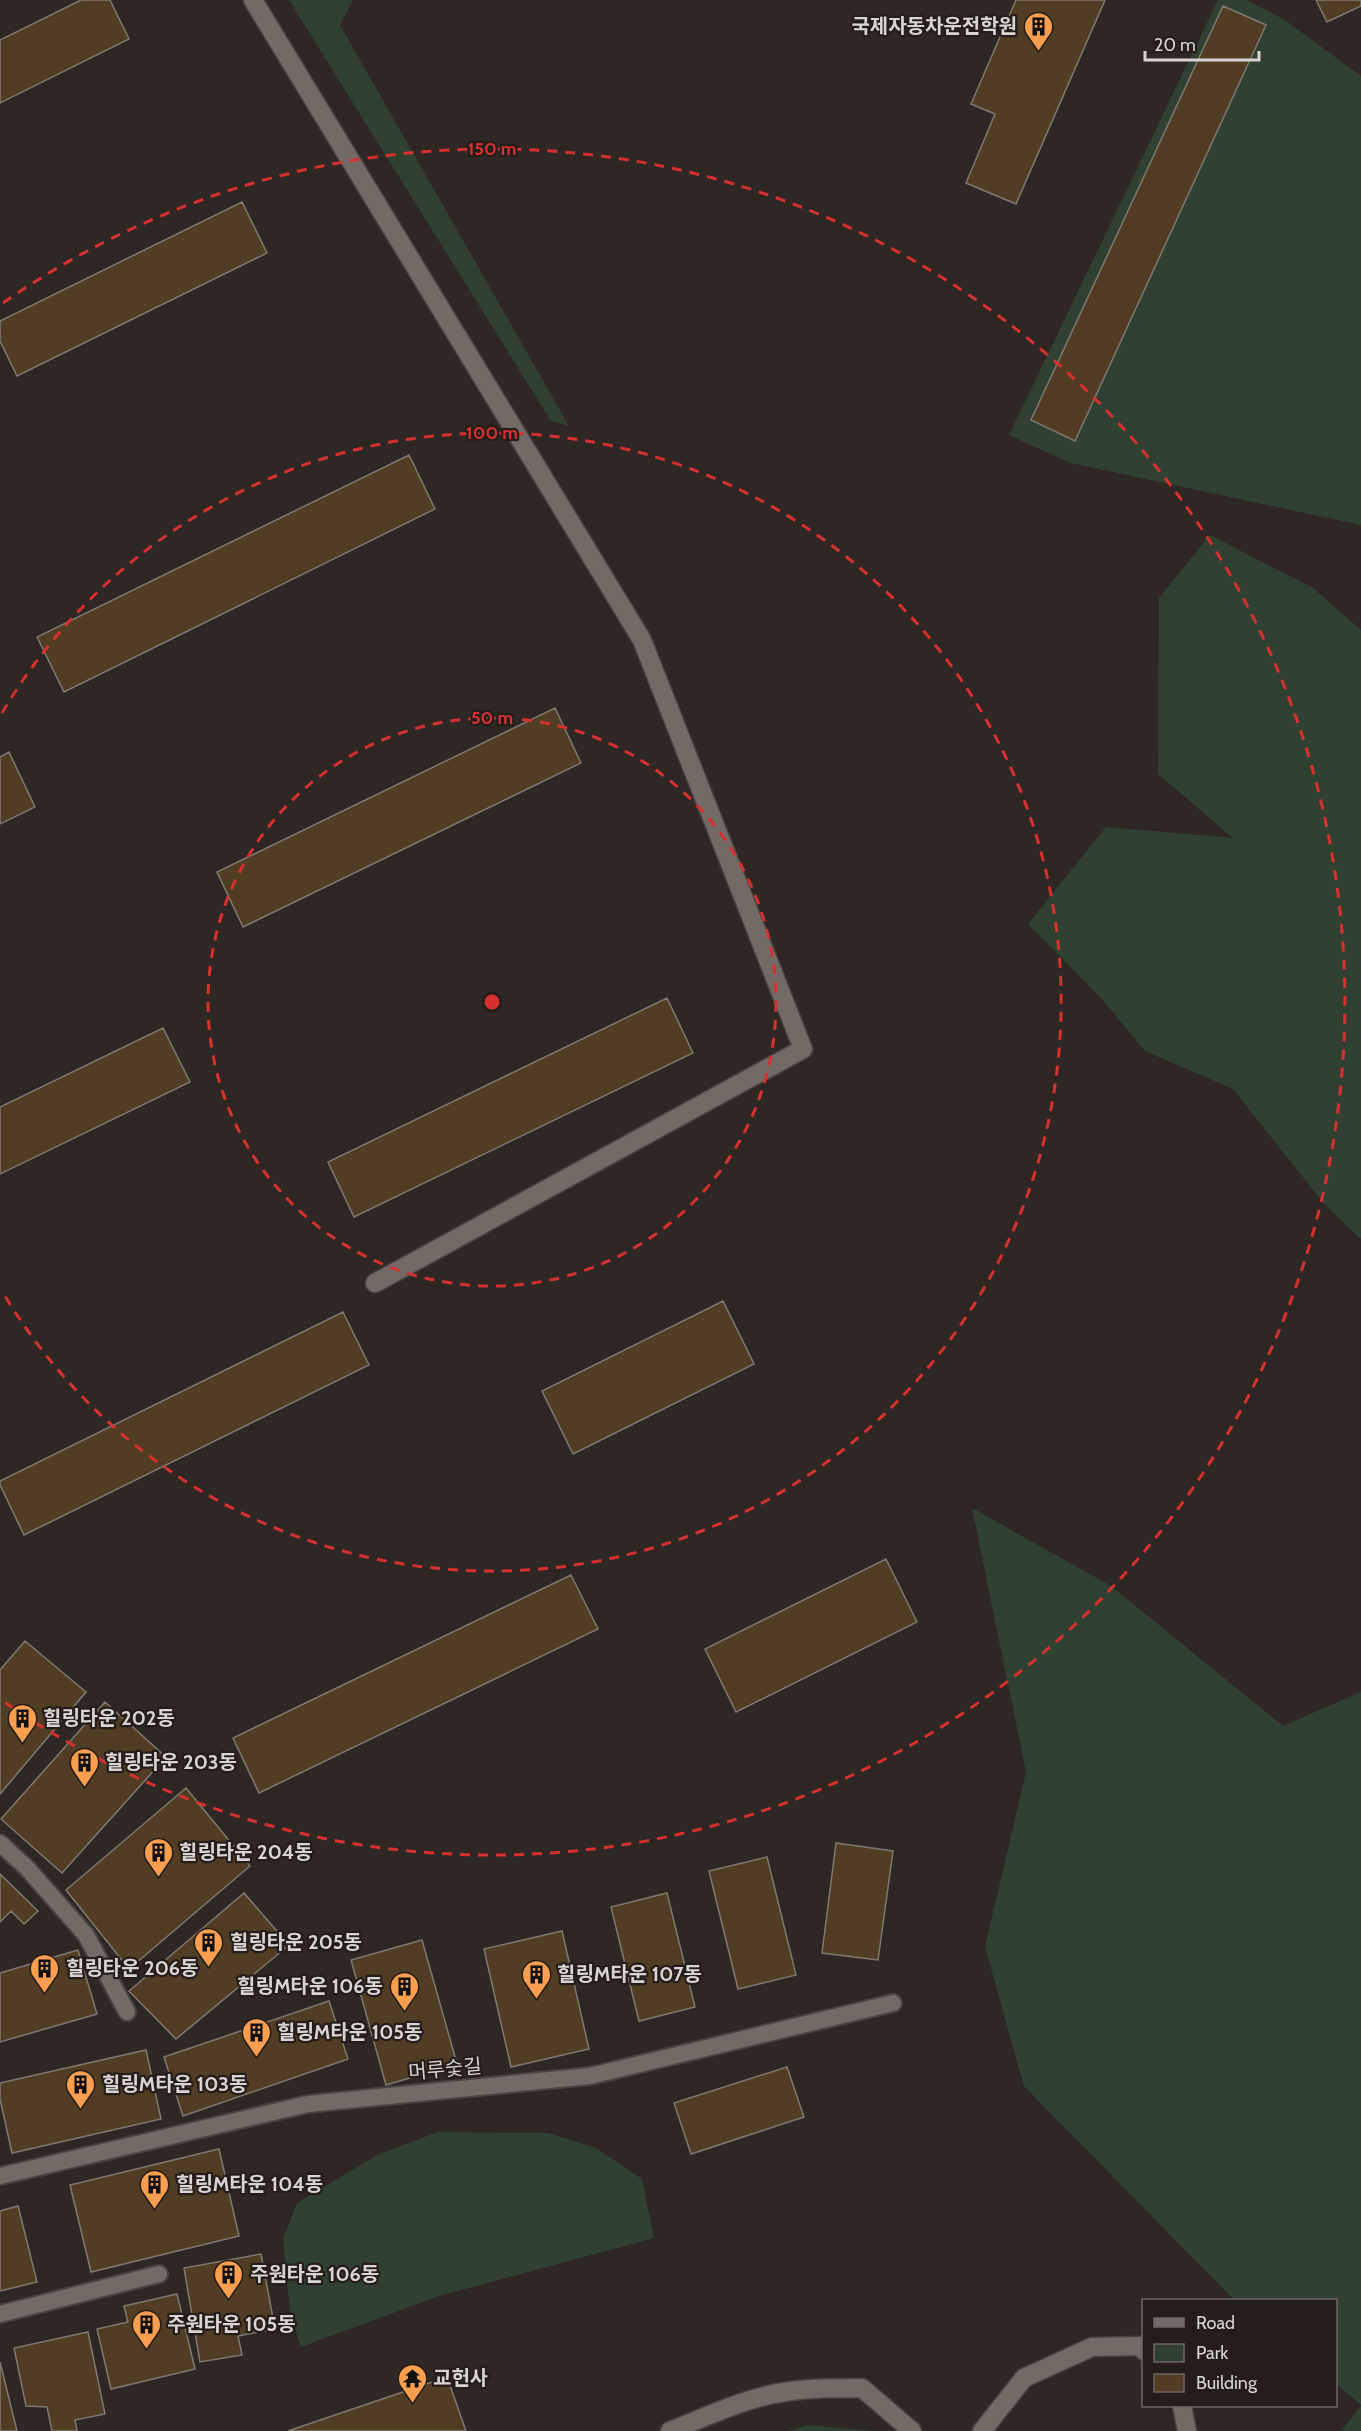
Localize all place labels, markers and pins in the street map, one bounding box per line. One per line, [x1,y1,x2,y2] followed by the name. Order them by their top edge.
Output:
[1022,10,1054,52] building icon: 국제자동차운전학원
[851,14,1017,38] place label: 국제자동차운전학원
[482,992,502,1012] centre of rings
[6,1702,38,1744] building icon: 힐링타운 202동
[43,1706,175,1730] place label: 힐링타운 202동
[68,1746,100,1788] building icon: 힐링타운 203동
[105,1750,237,1774] place label: 힐링타운 203동
[142,1836,174,1878] building icon: 힐링타운 204동
[179,1840,313,1864] place label: 힐링타운 204동
[193,1926,225,1968] building icon: 힐링타운 205동
[230,1930,362,1954] place label: 힐링타운 205동
[29,1952,61,1994] building icon: 힐링타운 206동
[66,1956,198,1980] place label: 힐링타운 206동
[520,1958,552,2000] building icon: 힐링M타운 107동
[557,1962,702,1986] place label: 힐링M타운 107동
[388,1970,420,2012] building icon: 힐링M타운 106동
[237,1974,383,1998] place label: 힐링M타운 106동
[240,2016,272,2058] building icon: 힐링M타운 105동
[277,2020,422,2044] place label: 힐링M타운 105동
[65,2068,97,2110] building icon: 힐링M타운 103동
[102,2072,247,2096] place label: 힐링M타운 103동
[139,2168,171,2210] building icon: 힐링M타운 104동
[176,2172,323,2196] place label: 힐링M타운 104동
[213,2258,245,2300] building icon: 주원타운 106동
[250,2262,379,2286] place label: 주원타운 106동
[130,2308,162,2350] building icon: 주원타운 105동
[167,2312,296,2336] place label: 주원타운 105동
[396,2362,428,2404] temple icon: 교헌사
[433,2366,488,2390] place label: 교헌사

